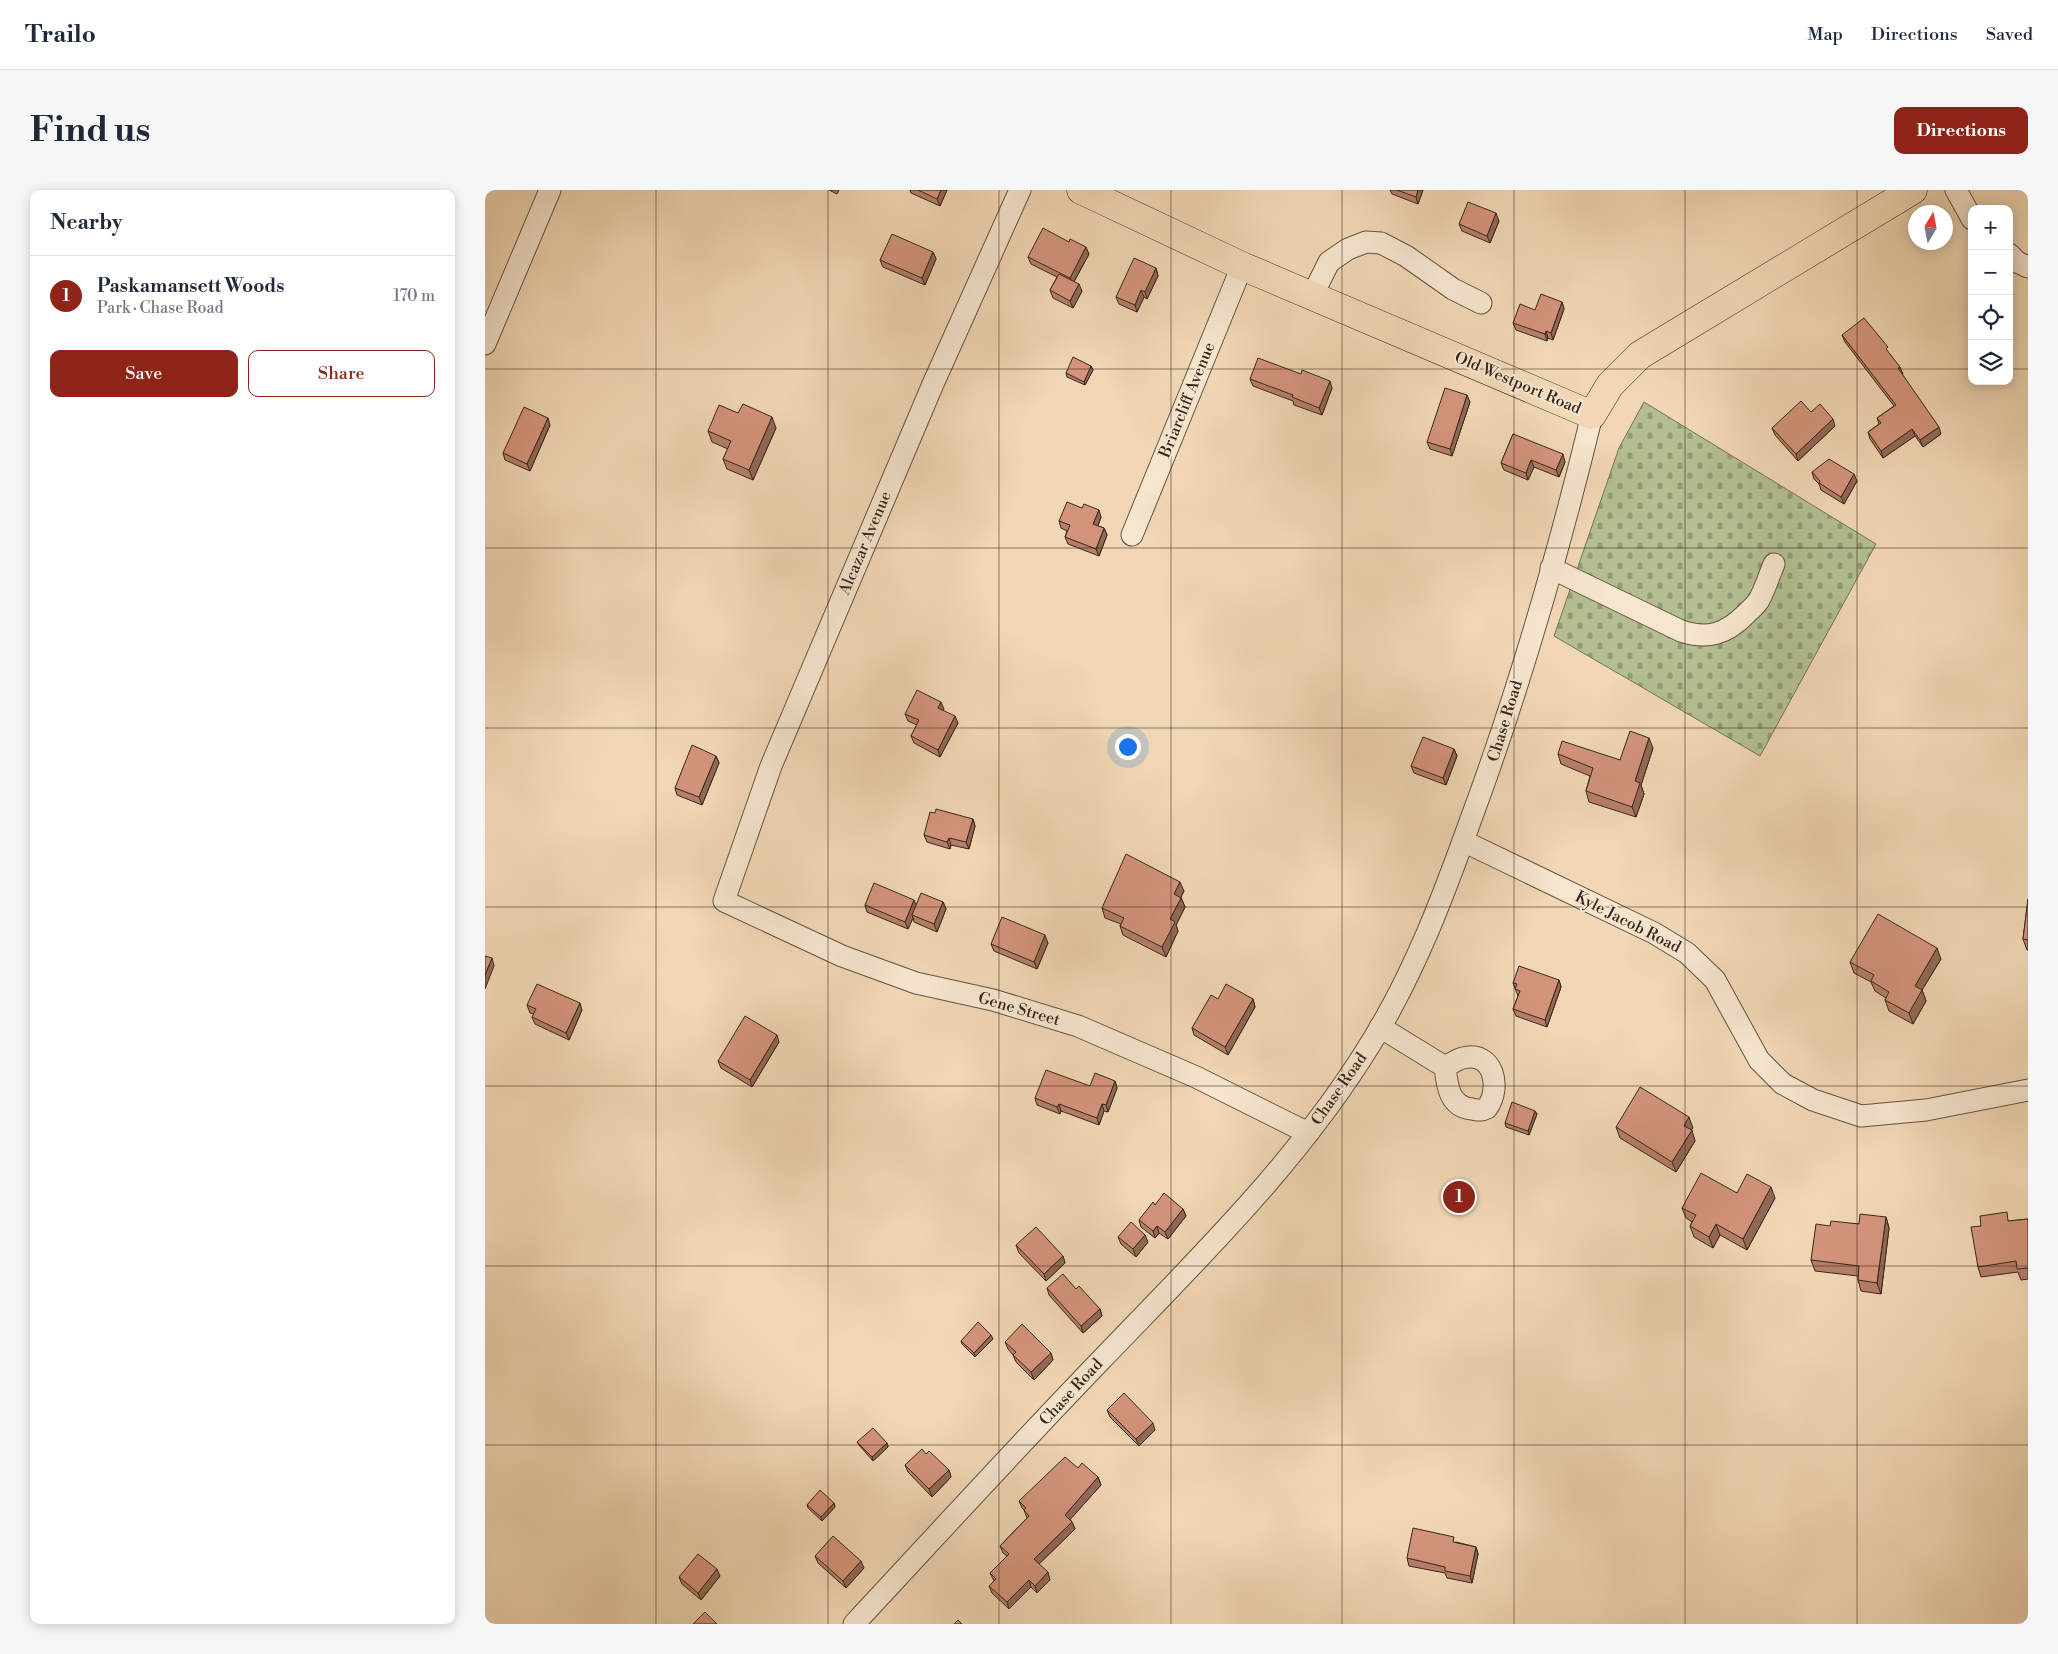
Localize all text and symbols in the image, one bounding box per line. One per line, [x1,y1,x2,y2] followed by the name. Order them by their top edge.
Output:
[25,20,96,50] text: Trailo
[1807,23,1843,46] text: Map
[1871,23,1958,46] text: Directions
[1986,23,2033,46] text: Saved
[1894,107,2028,154] button: Directions
[30,109,150,152] text: Find us
[1908,205,1953,250] north arrow
[1968,205,2013,385] map controls
[1968,205,2013,250] button: +
[50,210,123,236] text: Nearby
[1968,250,2013,295] button: −
[97,274,284,298] text: Paskamansett Woods
[62,286,70,306] text: 1
[393,286,435,306] text: 170 m
[1968,295,2013,340] button: locate
[97,298,224,318] text: Park · Chase Road
[1154,339,1219,462] street label: Briarcliff Avenue
[1968,340,2013,385] button: layers
[1452,347,1584,419] street label: Old Westport Road
[50,350,238,397] button: Save
[248,350,435,397] button: Share
[834,488,896,599] street label: Alcazar Avenue
[1483,678,1527,764] street label: Chase Road
[1115,734,1141,760] your location
[1572,887,1684,957] street label: Kyle Jacob Road
[976,988,1063,1030] street label: Gene Street
[1307,1049,1371,1129] street label: Chase Road
[1443,1178,1475,1216] pin: 1
[1035,1354,1107,1430] street label: Chase Road

